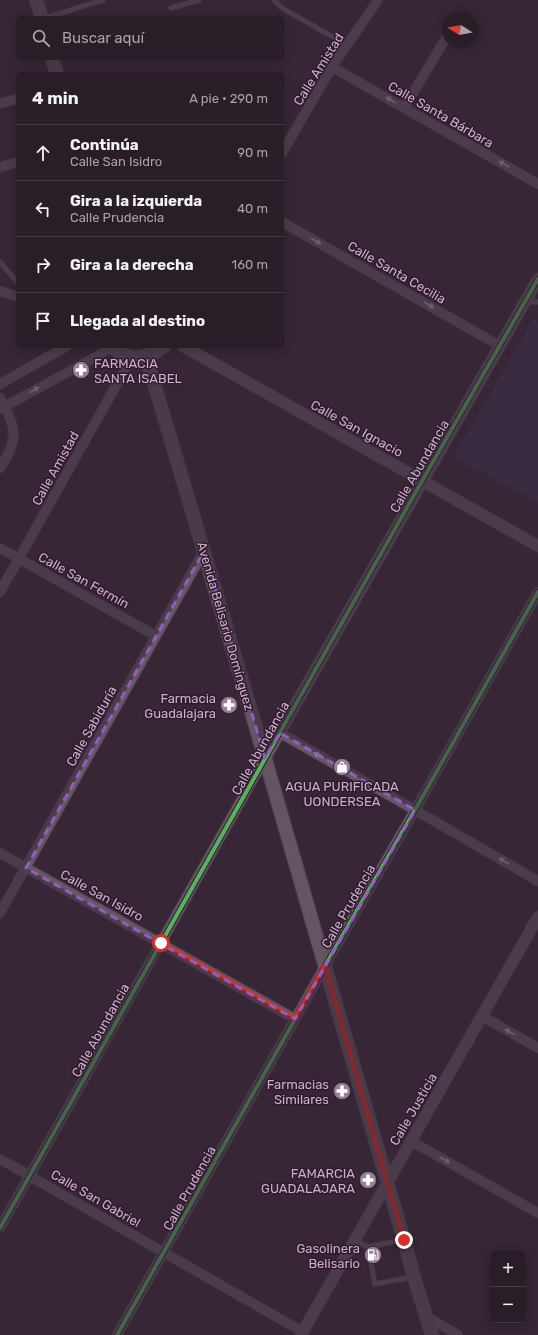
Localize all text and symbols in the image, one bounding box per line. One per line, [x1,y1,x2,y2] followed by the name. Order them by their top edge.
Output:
[442,12,478,48] north arrow
[16,16,284,60] search box
[30,27,52,49] icon: search
[62,29,144,47] text: Buscar aquí
[290,30,347,108] street label: Calle Amistad
[386,78,496,151] street label: Calle Santa Bárbara
[32,88,79,108] text: 4 min
[189,91,268,106] text: A pie · 290 m
[385,97,397,104] one-way arrow
[70,136,139,154] text: Continúa
[32,142,54,164] icon: ahead
[237,145,268,160] text: 90 m
[70,154,162,169] text: Calle San Isidro
[498,161,510,168] one-way arrow
[70,192,202,210] text: Gira a la izquierda
[32,198,54,220] icon: left
[237,201,268,216] text: 40 m
[70,210,164,225] text: Calle Prudencia
[310,238,322,245] one-way arrow
[345,238,449,307] street label: Calle Santa Cecilia
[32,254,54,276] icon: right
[70,256,194,274] text: Gira a la derecha
[232,257,268,272] text: 160 m
[423,302,435,309] one-way arrow
[32,310,54,332] icon: arrive
[70,312,205,330] text: Llegada al destino
[94,356,183,386] place label: FARMACIA SANTA ISABEL
[71,360,91,380] pharmacy icon: FARMACIA SANTA ISABEL
[28,387,40,394] one-way arrow
[308,397,405,461] street label: Calle San Ignacio
[387,417,452,515] street label: Calle Abundancia
[29,429,82,508] street label: Calle Amistad
[193,540,257,713] street label: Avenida Belisario Domínguez
[36,549,132,612] street label: Calle San Fermín
[63,683,120,769] street label: Calle Sabiduría
[144,691,216,721] place label: Farmacia Guadalajara
[219,695,239,715] pharmacy icon: Farmacia Guadalajara
[228,699,292,798] street label: Calle Abundancia
[313,752,324,759] one-way arrow
[332,757,352,777] shop icon: AGUA PURIFICADA UONDERSEA
[285,779,399,809] place label: AGUA PURIFICADA UONDERSEA
[498,858,510,865] one-way arrow
[318,862,378,951] street label: Calle Prudencia
[58,867,146,924] street label: Calle San Isidro
[152,934,170,952] route start
[68,981,132,1080] street label: Calle Abundancia
[504,1028,516,1035] one-way arrow
[387,1070,440,1148] street label: Calle Justicia
[267,1077,329,1107] place label: Farmacias Similares
[332,1081,352,1101] pharmacy icon: Farmacias Similares
[160,1143,219,1233] street label: Calle Prudencia
[439,1156,451,1163] one-way arrow
[261,1166,355,1196] place label: FAMARCIA GUADALAJARA
[48,1167,143,1230] street label: Calle San Gabriel
[358,1170,378,1190] pharmacy icon: FAMARCIA GUADALAJARA
[395,1231,413,1249] route end
[296,1241,360,1271] place label: Gasolinera Belisario
[363,1245,383,1265] fuel station icon: Gasolinera Belisario
[490,1251,526,1323] map controls
[490,1251,526,1287] button: +
[490,1287,526,1323] button: −

